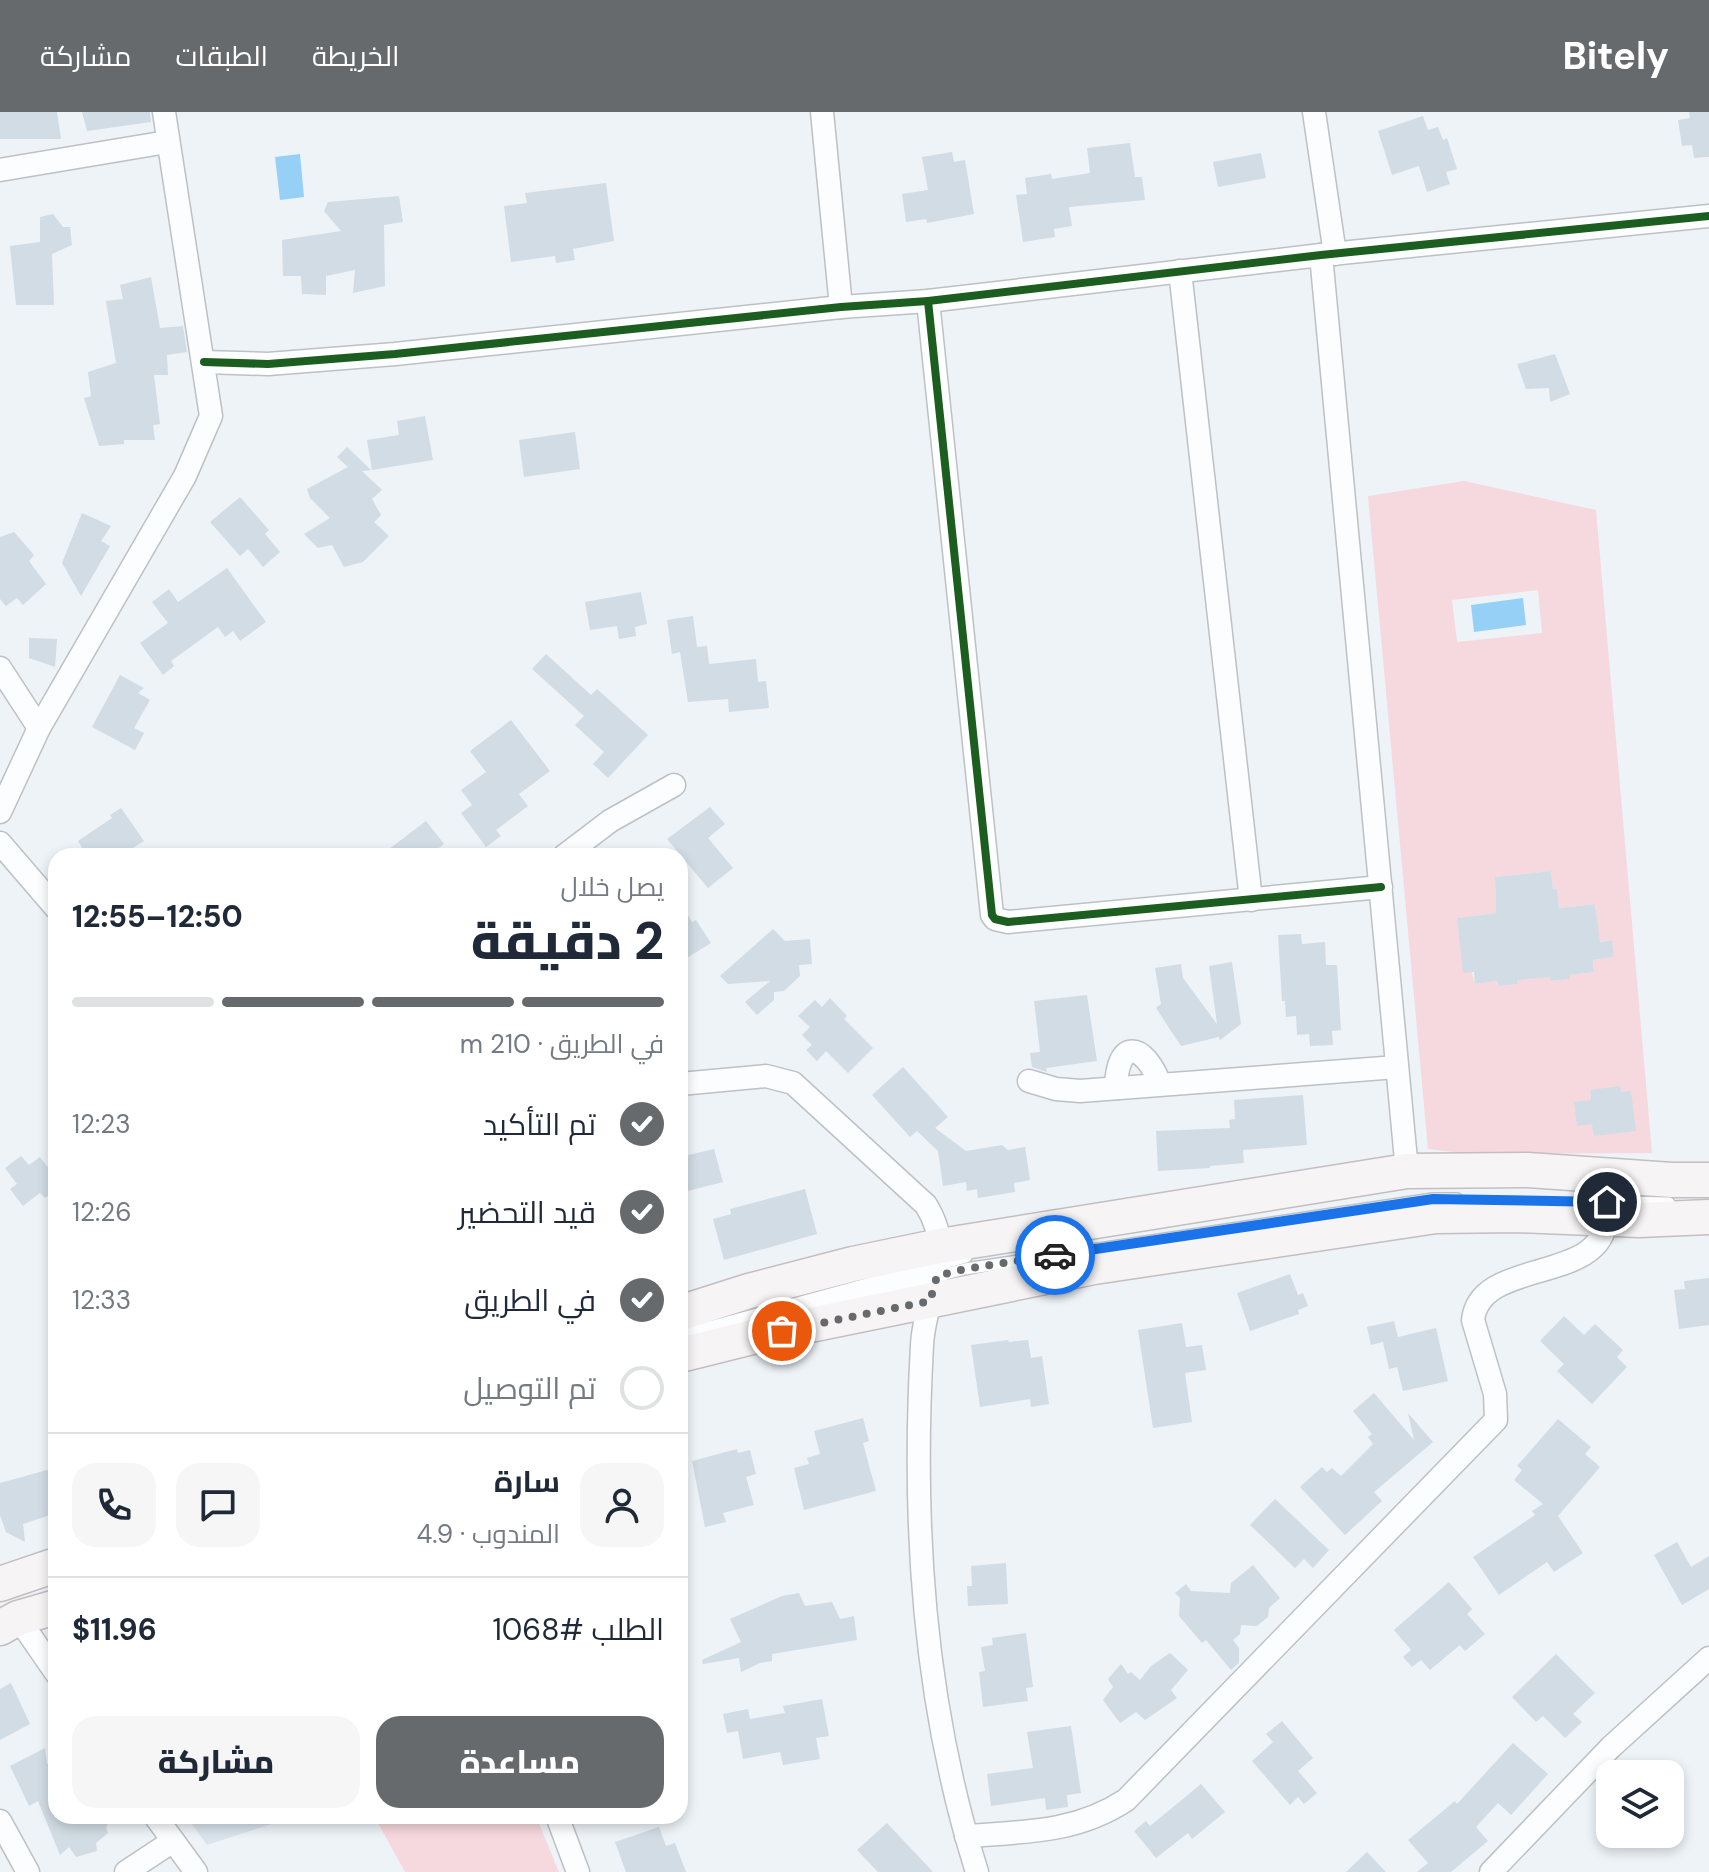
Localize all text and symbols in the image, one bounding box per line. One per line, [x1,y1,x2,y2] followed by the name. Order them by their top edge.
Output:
[1562,31,1669,81] text: Bitely
[40,38,131,75] text: مشاركة
[175,38,268,75] text: الطبقات
[312,38,399,75] text: الخريطة
[561,870,664,904] text: يصل خلال
[72,897,243,936] text: 12:50–12:55
[471,907,664,975] text: 2 دقيقة
[460,1027,664,1061] text: في الطريق · 210 m
[620,1102,664,1146] icon: check
[483,1105,596,1144] text: تم التأكيد
[72,1107,131,1141] text: 12:23
[1573,1168,1641,1236] pin
[1585,1180,1629,1224] icon: home
[620,1190,664,1234] icon: check
[458,1193,596,1232] text: قيد التحضير
[72,1195,132,1229] text: 12:26
[1015,1215,1095,1295] courier
[1033,1233,1077,1277] icon: car
[620,1278,664,1322] icon: check
[464,1281,596,1320] text: في الطريق
[72,1283,131,1317] text: 12:33
[748,1297,816,1365] pin
[760,1309,804,1353] icon: bag
[463,1369,596,1408] text: تم التوصيل
[494,1462,560,1501] text: سارة
[72,1463,156,1547] button: phone
[176,1463,260,1547] button: chat
[580,1463,664,1547] button: person
[417,1517,560,1551] text: المندوب · 4.9
[72,1610,157,1649] text: $11.96
[492,1610,664,1649] text: الطلب #1068
[72,1716,360,1808] button: مشاركة
[376,1716,664,1808] button: مساعدة
[1596,1760,1684,1848] map controls
[1596,1760,1684,1848] button: layers

